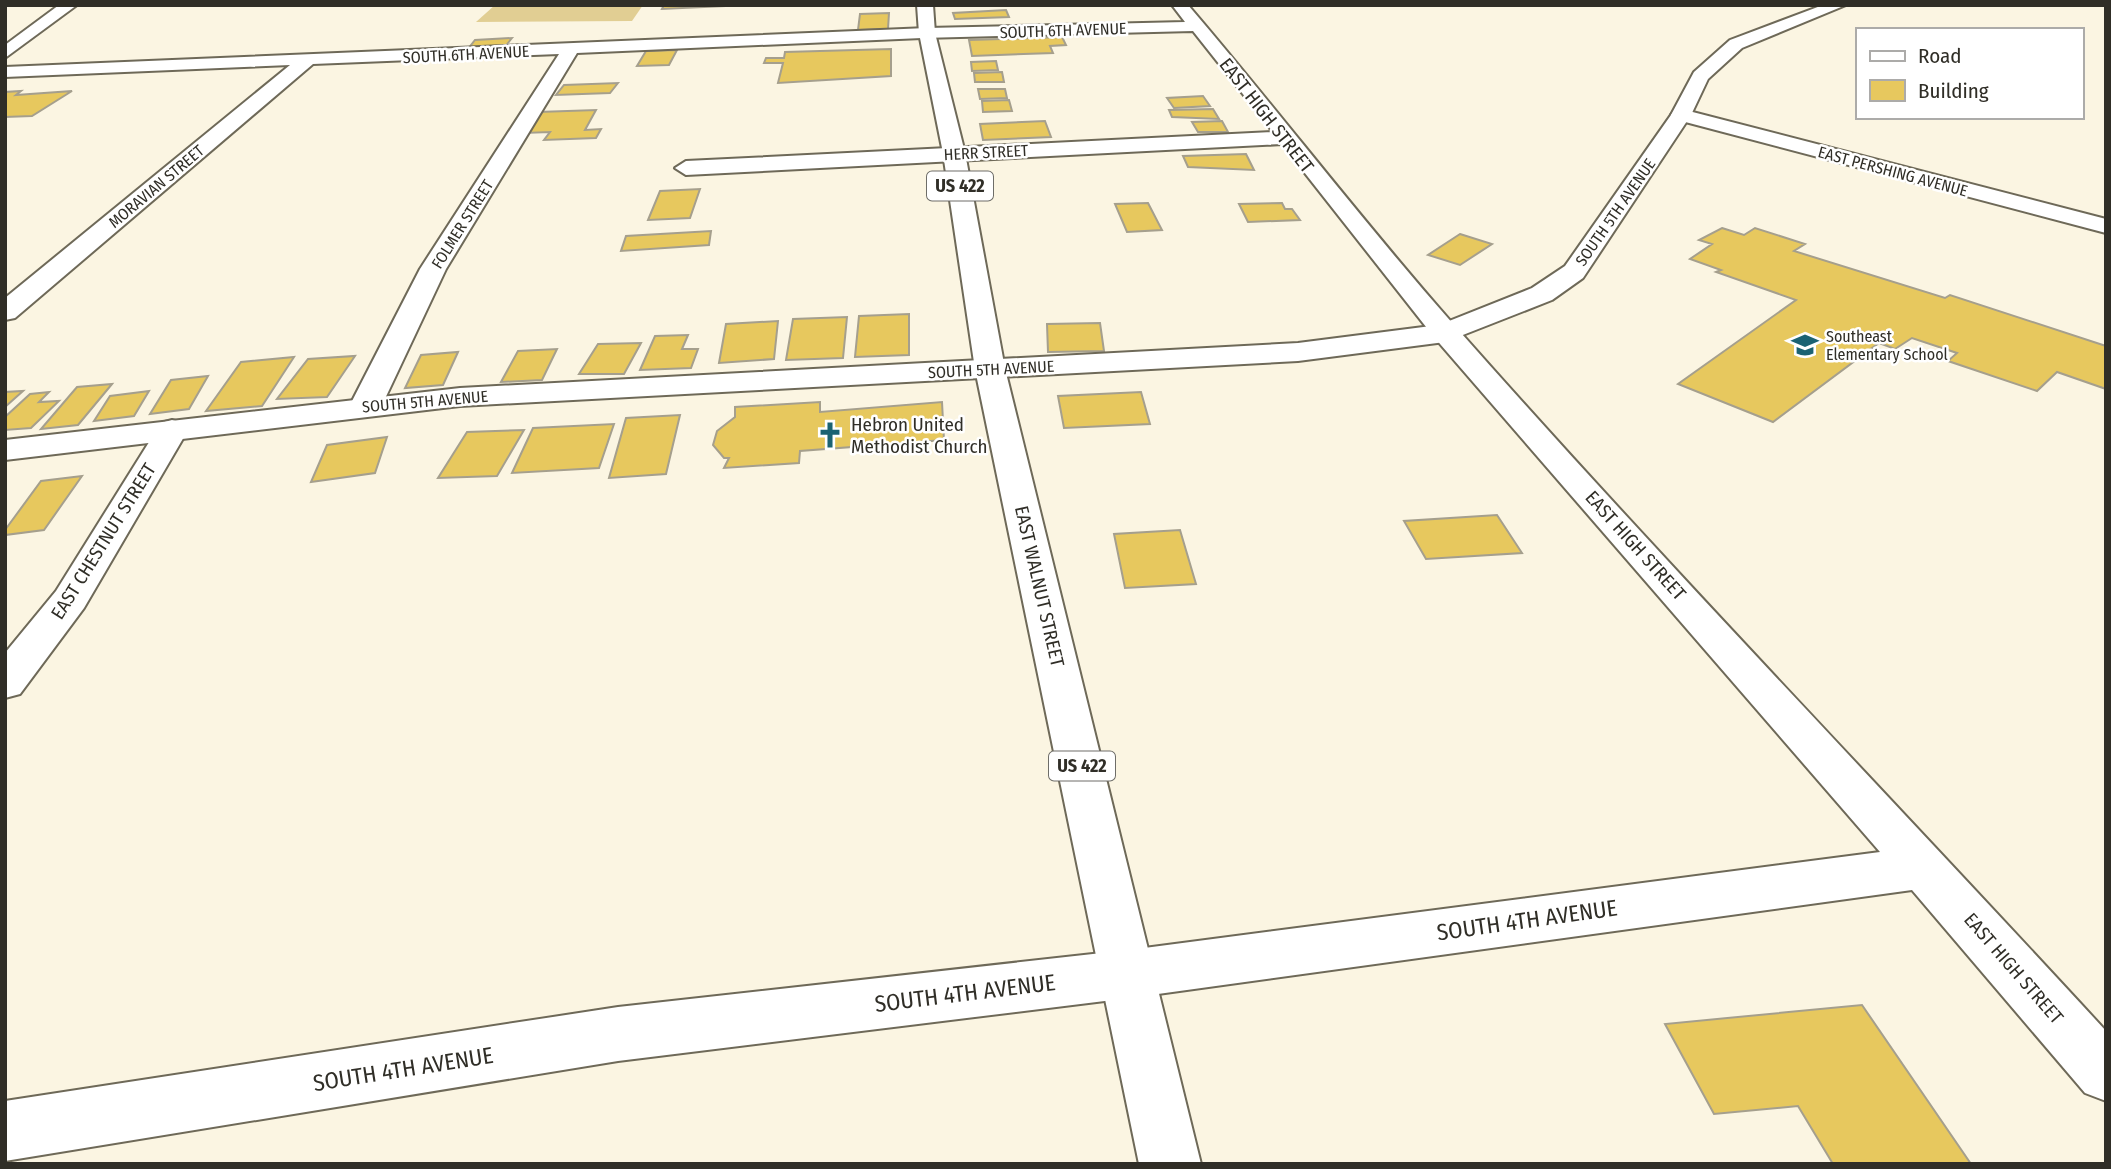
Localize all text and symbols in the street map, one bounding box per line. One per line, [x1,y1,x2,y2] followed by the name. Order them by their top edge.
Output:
[999,19,1127,42] street label: SOUTH 6TH AVENUE
[1856,28,2083,119] legend
[402,42,530,67] street label: SOUTH 6TH AVENUE
[1918,43,1962,69] text: Road
[1215,53,1319,177] street label: EAST HIGH STREET
[1918,78,1989,104] text: Building
[105,141,208,232] street label: MORAVIAN STREET
[943,141,1029,164] street label: HERR STREET
[1816,142,1970,201] street label: EAST PERSHING AVENUE
[1571,155,1659,269] street label: SOUTH 5TH AVENUE
[927,172,993,201] road number: US 422
[428,176,498,272] street label: FOLMER STREET
[1826,327,1948,364] place label: Southeast Elementary School
[1790,330,1820,360] school or university icon: Southeast Elementary School
[927,357,1055,382] street label: SOUTH 5TH AVENUE
[361,387,489,416] street label: SOUTH 5TH AVENUE
[851,413,988,458] place label: Hebron United Methodist Church
[815,420,845,450] church icon: Hebron United Methodist Church
[46,459,161,624] street label: EAST CHESTNUT STREET
[1580,486,1691,605] street label: EAST HIGH STREET
[1010,503,1069,669] street label: EAST WALNUT STREET
[1049,752,1115,780] road number: US 422
[1435,893,1619,947] street label: SOUTH 4TH AVENUE
[1959,908,2068,1029] street label: EAST HIGH STREET
[873,968,1057,1018] street label: SOUTH 4TH AVENUE
[311,1041,495,1097] street label: SOUTH 4TH AVENUE

